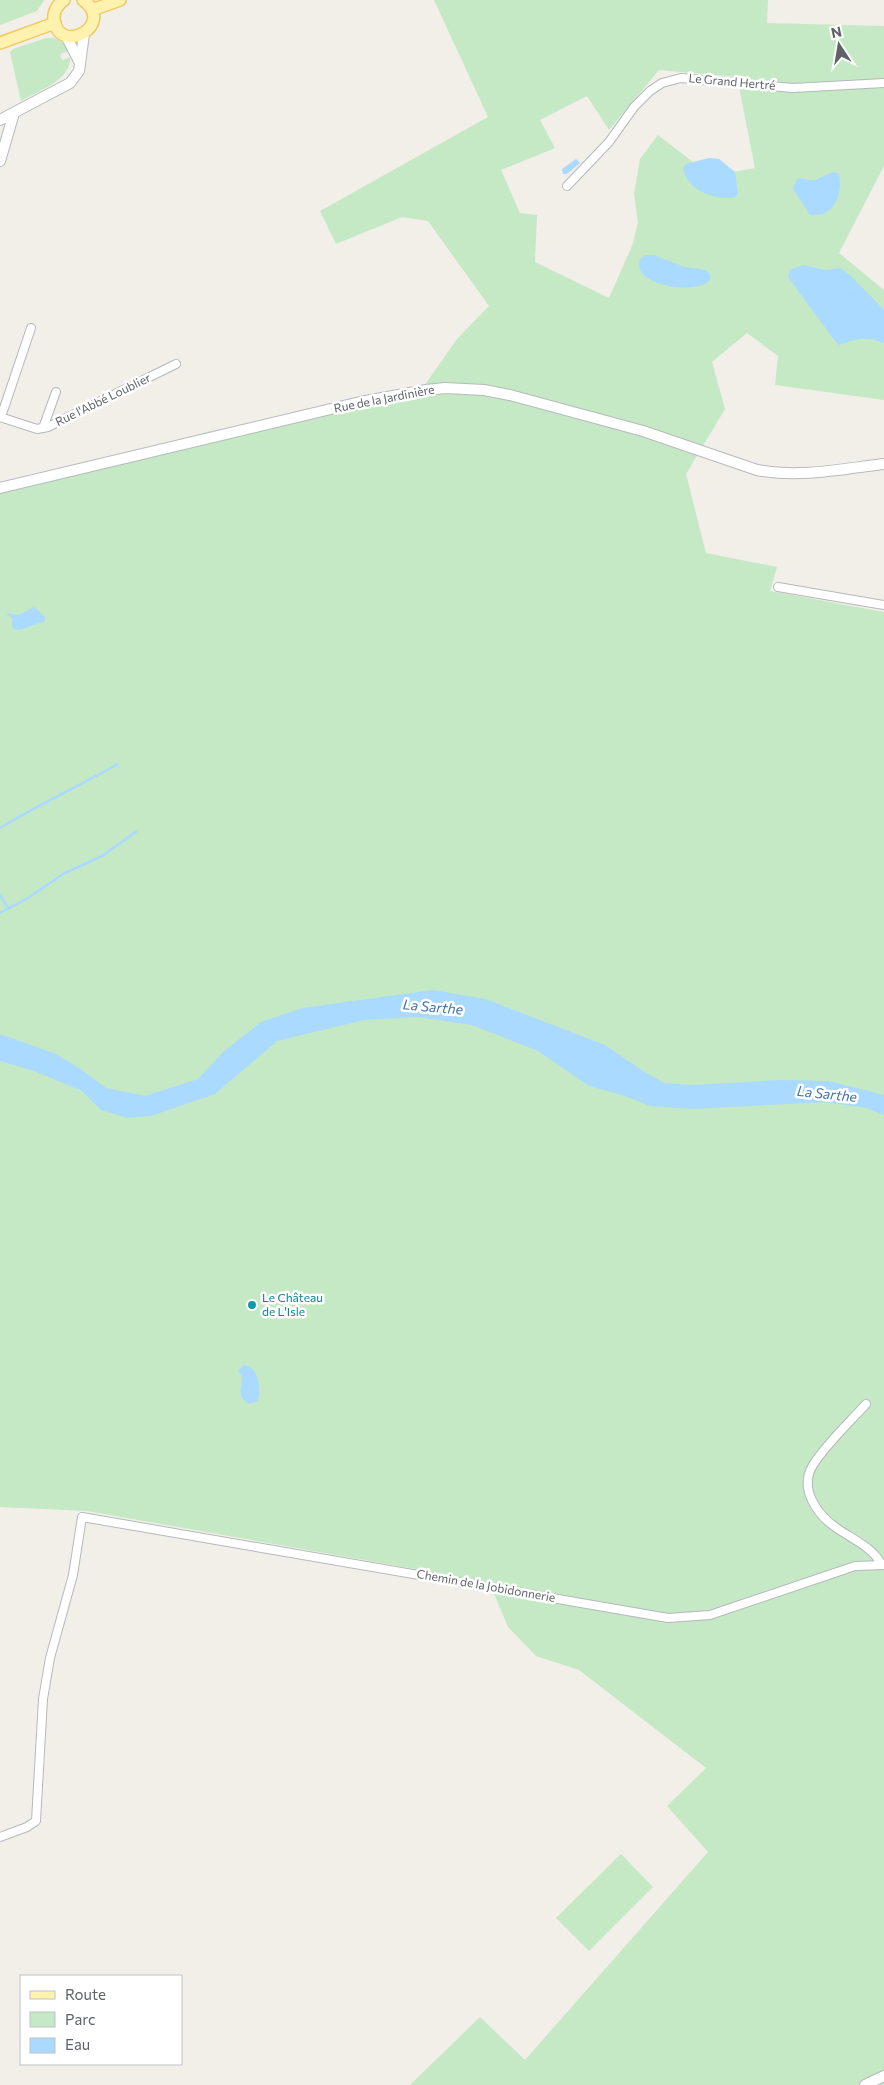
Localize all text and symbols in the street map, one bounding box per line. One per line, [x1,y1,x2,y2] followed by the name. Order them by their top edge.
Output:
[814,20,864,70] north arrow
[829,22,843,41] text: N
[688,70,776,92] street label: Le Grand Hertré
[53,370,153,428] street label: Rue l'Abbé Loublier
[332,381,435,416] street label: Rue de la Jardinière
[402,995,464,1018] water label: La Sarthe
[796,1082,859,1105] water label: La Sarthe
[262,1290,323,1318] place label: Le Château de L'Isle
[246,1299,258,1311] marker: Le Château de L'Isle
[416,1566,557,1605] street label: Chemin de la Jobidonnerie
[20,1975,182,2065] legend
[65,1985,106,2003] text: Route
[65,2010,95,2028] text: Parc
[65,2035,90,2053] text: Eau

